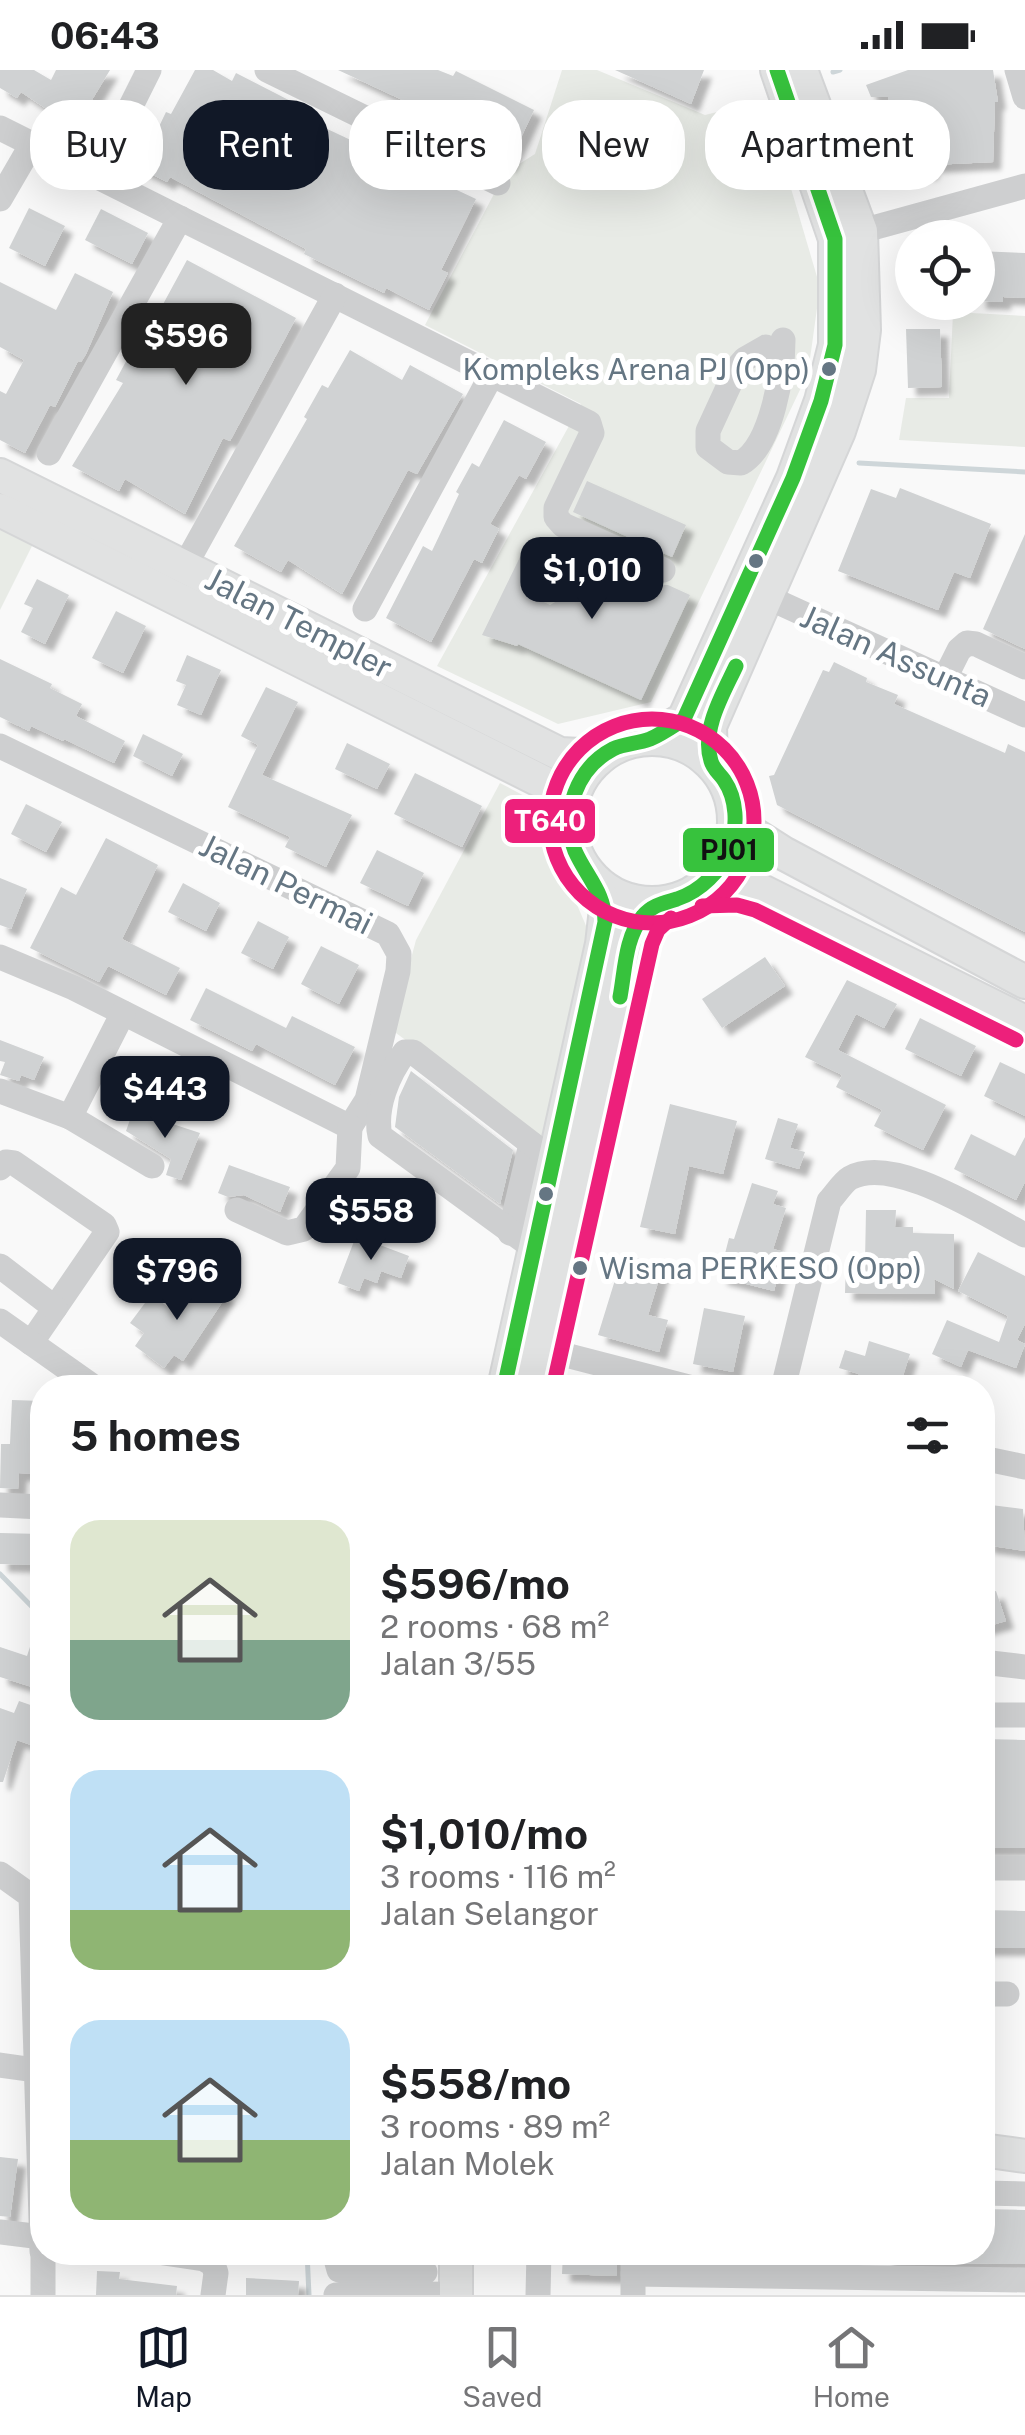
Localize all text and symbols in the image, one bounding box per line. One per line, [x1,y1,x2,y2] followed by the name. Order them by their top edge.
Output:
[50,13,160,58] text: 06:43
[30,100,163,190] chip: Buy
[183,100,329,190] chip: Rent
[349,100,522,190] chip: Filters
[542,100,685,190] chip: New
[705,100,950,190] chip: Apartment
[895,220,995,320] map controls
[895,220,995,320] button: locate
[127,303,245,388] pin: $596
[143,317,229,354] text: $596
[462,351,810,387] place label: Kompleks Arena PJ (Opp)
[819,359,839,379] marker: Kompleks Arena PJ (Opp)
[511,537,673,622] pin: $1,010
[542,551,642,588] text: $1,010
[746,551,766,571] unlabelled marker
[199,560,399,686] street label: Jalan Templer
[795,597,997,715] street label: Jalan Assunta
[503,797,597,845] line badge: T640
[514,804,586,837] text: T640
[194,826,378,942] street label: Jalan Permai
[681,826,776,874] line badge: PJ01
[700,833,758,866] text: PJ01
[106,1056,224,1141] pin: $443
[122,1070,208,1107] text: $443
[312,1178,430,1263] pin: $558
[536,1184,556,1204] unlabelled marker
[328,1192,414,1229] text: $558
[118,1238,236,1323] pin: $796
[599,1250,922,1286] place label: Wisma PERKESO (Opp)
[135,1252,219,1289] text: $796
[570,1258,590,1278] marker: Wisma PERKESO (Opp)
[900,1408,955,1463] icon: filters
[70,1411,241,1460] text: 5 homes
[380,1559,570,1608] text: $596/mo
[150,1560,270,1680] icon: home
[380,1608,609,1645] text: 2 rooms · 68 m²
[380,1645,536,1682] text: Jalan 3/55
[380,1809,588,1858] text: $1,010/mo
[150,1810,270,1930] icon: home
[380,1858,616,1895] text: 3 rooms · 116 m²
[380,1895,599,1932] text: Jalan Selangor
[380,2059,571,2108] text: $558/mo
[150,2060,270,2180] icon: home
[380,2108,610,2145] text: 3 rooms · 89 m²
[380,2145,555,2182] text: Jalan Molek
[135,2320,192,2413] tab: Map
[462,2320,542,2413] tab: Saved
[813,2320,890,2413] tab: Home

